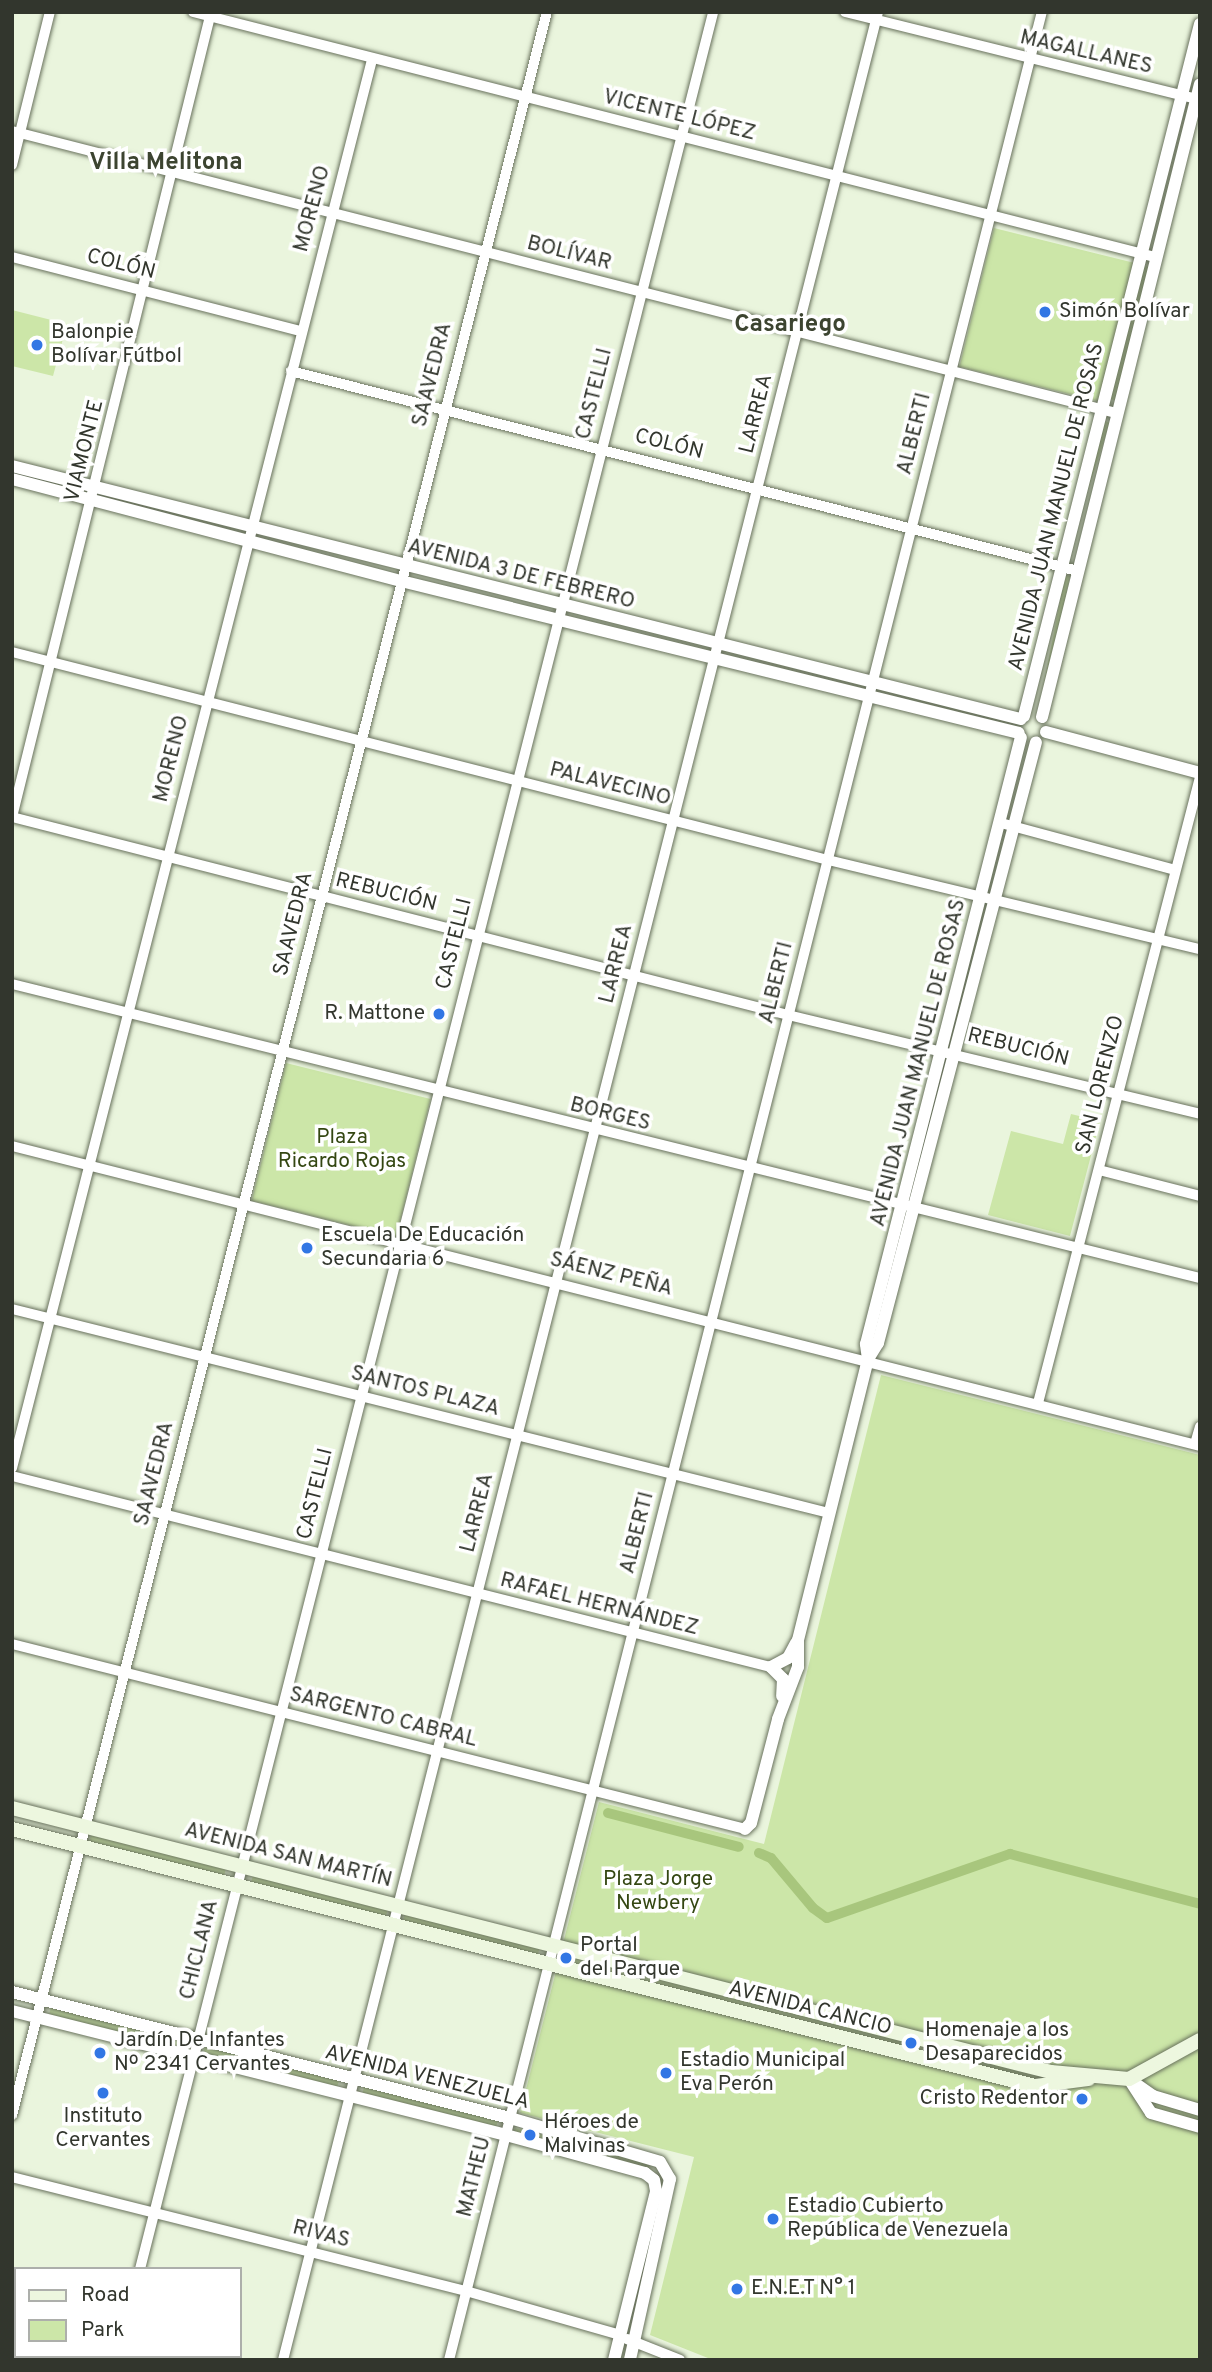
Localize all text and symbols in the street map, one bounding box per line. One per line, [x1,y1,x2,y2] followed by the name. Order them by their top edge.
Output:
[1017,26,1155,80] street label: MAGALLANES
[600,85,758,147] street label: VICENTE LÓPEZ
[89,150,243,178] district label: Villa Melitona
[289,163,337,255] street label: MORENO
[524,231,614,277] street label: BOLÍVAR
[84,244,158,286] street label: COLÓN
[1059,299,1190,325] place label: Simón Bolívar
[1037,304,1053,320] marker: Simón Bolívar
[734,312,846,340] district label: Casariego
[51,320,182,370] place label: Balonpie Bolívar Fútbol
[408,320,458,430] street label: SAAVEDRA
[29,337,45,353] marker: Balonpie Bolívar Fútbol
[1004,340,1110,674] street label: AVENIDA JUAN MANUEL DE ROSAS
[572,346,618,442] street label: CASTELLI
[735,372,779,456] street label: LARREA
[893,391,937,477] street label: ALBERTI
[60,397,110,505] street label: VIAMONTE
[632,424,706,466] street label: COLÓN
[404,534,638,616] street label: AVENIDA 3 DE FEBRERO
[149,713,195,805] street label: MORENO
[547,758,673,812] street label: PALAVECINO
[333,868,439,918] street label: REBUCIÓN
[269,869,319,979] street label: SAAVEDRA
[432,896,478,992] street label: CASTELLI
[866,896,972,1230] street label: AVENIDA JUAN MANUEL DE ROSAS
[595,922,639,1006] street label: LARREA
[755,940,799,1026] street label: ALBERTI
[324,1001,425,1027] place label: R. Mattone
[431,1006,447,1022] marker: R. Mattone
[1072,1013,1130,1157] street label: SAN LORENZO
[965,1023,1071,1073] street label: REBUCIÓN
[567,1093,653,1137] street label: BORGES
[278,1125,406,1175] park label: Plaza Ricardo Rojas
[321,1223,524,1273] place label: Escuela De Educación Secundaria 6
[299,1240,315,1256] marker: Escuela De Educación Secundaria 6
[547,1248,675,1302] street label: SÁENZ PEÑA
[348,1361,502,1423] street label: SANTOS PLAZA
[130,1419,180,1529] street label: SAAVEDRA
[293,1446,339,1542] street label: CASTELLI
[456,1471,500,1555] street label: LARREA
[616,1490,660,1576] street label: ALBERTI
[497,1568,701,1642] street label: RAFAEL HERNÁNDEZ
[287,1682,479,1754] street label: SARGENTO CABRAL
[181,1818,395,1894] street label: AVENIDA SAN MARTÍN
[603,1867,713,1917] park label: Plaza Jorge Newbery
[175,1897,225,2003] street label: CHICLANA
[580,1933,680,1983] place label: Portal del Parque
[558,1950,574,1966] marker: Portal del Parque
[726,1976,894,2042] street label: AVENIDA CANCIO
[925,2018,1069,2068] place label: Homenaje a los Desaparecidos
[114,2028,290,2078] place label: Jardín De Infantes Nº 2341 Cervantes
[903,2035,919,2051] marker: Homenaje a los Desaparecidos
[321,2040,533,2116] street label: AVENIDA VENEZUELA
[92,2045,108,2061] marker: Jardín De Infantes Nº 2341 Cervantes
[680,2048,845,2098] place label: Estadio Municipal Eva Perón
[658,2065,674,2081] marker: Estadio Municipal Eva Perón
[95,2085,111,2101] marker: Instituto Cervantes
[920,2086,1068,2112] place label: Cristo Redentor
[1074,2091,1090,2107] marker: Cristo Redentor
[55,2104,151,2154] place label: Instituto Cervantes
[544,2110,639,2160] place label: Héroes de Malvinas
[522,2127,538,2143] marker: Héroes de Malvinas
[453,2134,497,2220] street label: MATHEU
[787,2194,1009,2244] place label: Estadio Cubierto República de Venezuela
[765,2211,781,2227] marker: Estadio Cubierto República de Venezuela
[290,2216,352,2254] street label: RIVAS
[14,2267,242,2358] legend
[751,2276,856,2302] place label: E.N.E.T N° 1
[729,2281,745,2297] marker: E.N.E.T N° 1
[81,2282,130,2309] text: Road
[81,2317,124,2344] text: Park

